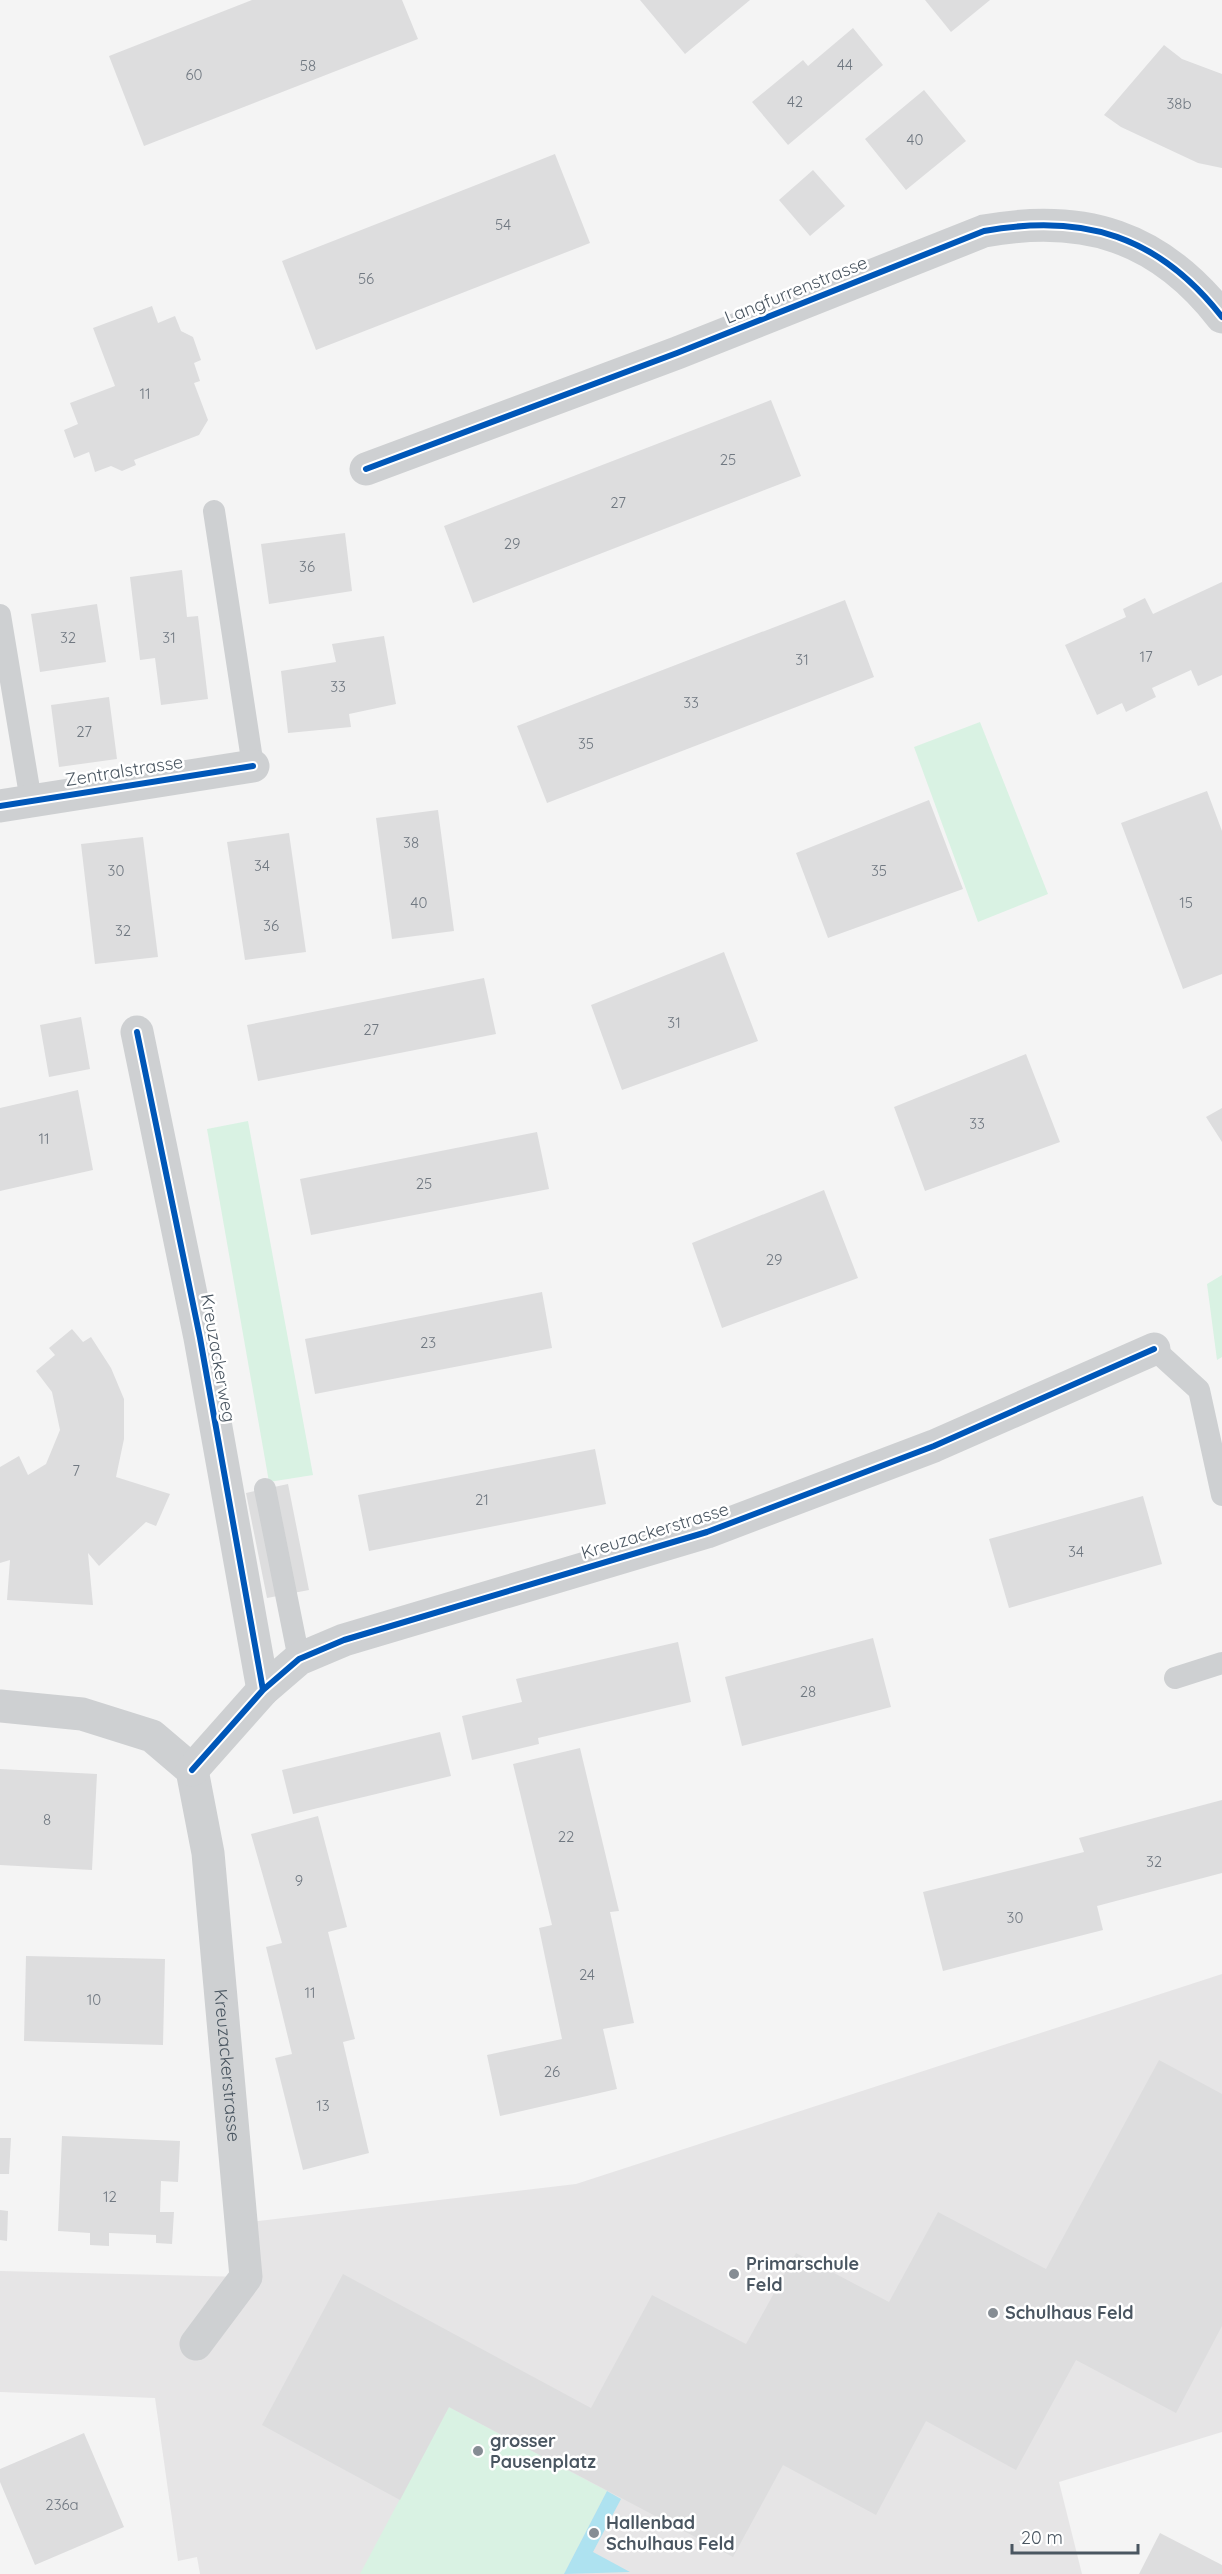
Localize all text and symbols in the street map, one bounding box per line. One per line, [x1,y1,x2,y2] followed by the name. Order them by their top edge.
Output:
[837,55,853,74] house number: 44
[300,56,316,75] house number: 58
[186,65,203,84] house number: 60
[787,92,803,111] house number: 42
[1166,94,1192,113] house number: 38b
[907,130,923,149] house number: 40
[495,215,511,234] house number: 54
[721,250,871,329] street label: Langfurrenstrasse
[358,269,374,288] house number: 56
[139,384,151,403] house number: 11
[720,450,736,469] house number: 25
[610,493,626,512] house number: 27
[504,534,520,553] house number: 29
[299,557,315,576] house number: 36
[60,628,76,647] house number: 32
[162,628,176,647] house number: 31
[1139,647,1153,666] house number: 17
[795,650,809,669] house number: 31
[330,677,346,696] house number: 33
[683,693,699,712] house number: 33
[76,722,92,741] house number: 27
[578,734,594,753] house number: 35
[63,750,185,791] street label: Zentralstrasse
[403,833,419,852] house number: 38
[254,856,270,875] house number: 34
[108,861,124,880] house number: 30
[871,861,887,880] house number: 35
[411,893,427,912] house number: 40
[1179,893,1193,912] house number: 15
[263,916,279,935] house number: 36
[115,921,131,940] house number: 32
[667,1013,681,1032] house number: 31
[363,1020,379,1039] house number: 27
[969,1114,985,1133] house number: 33
[38,1129,50,1148] house number: 11
[416,1174,432,1193] house number: 25
[766,1250,782,1269] house number: 29
[196,1292,241,1424] street label: Kreuzackerweg
[420,1333,436,1352] house number: 23
[72,1461,80,1480] house number: 7
[475,1490,489,1509] house number: 21
[578,1497,732,1564] street label: Kreuzackerstrasse
[1068,1542,1084,1561] house number: 34
[800,1682,816,1701] house number: 28
[43,1810,51,1829] house number: 8
[558,1827,574,1846] house number: 22
[1146,1852,1162,1871] house number: 32
[295,1871,303,1890] house number: 9
[1007,1908,1023,1927] house number: 30
[579,1965,595,1984] house number: 24
[304,1983,316,2002] house number: 11
[209,1988,246,2143] street label: Kreuzackerstrasse
[87,1990,101,2009] house number: 10
[544,2062,560,2081] house number: 26
[316,2096,330,2115] house number: 13
[103,2187,117,2206] house number: 12
[746,2252,859,2296] place label: Primarschule Feld
[727,2267,741,2281] marker: Primarschule Feld
[1005,2301,1133,2324] place label: Schulhaus Feld
[986,2306,1000,2320] marker: Schulhaus Feld
[490,2429,596,2473] place label: grosser Pausenplatz
[471,2444,485,2458] marker: grosser Pausenplatz
[45,2495,79,2514] house number: 236a
[606,2511,734,2555] place label: Hallenbad Schulhaus Feld
[1012,2517,1138,2555] scale bar
[587,2526,601,2540] marker: Hallenbad Schulhaus Feld
[1021,2526,1063,2549] text: 20 m

